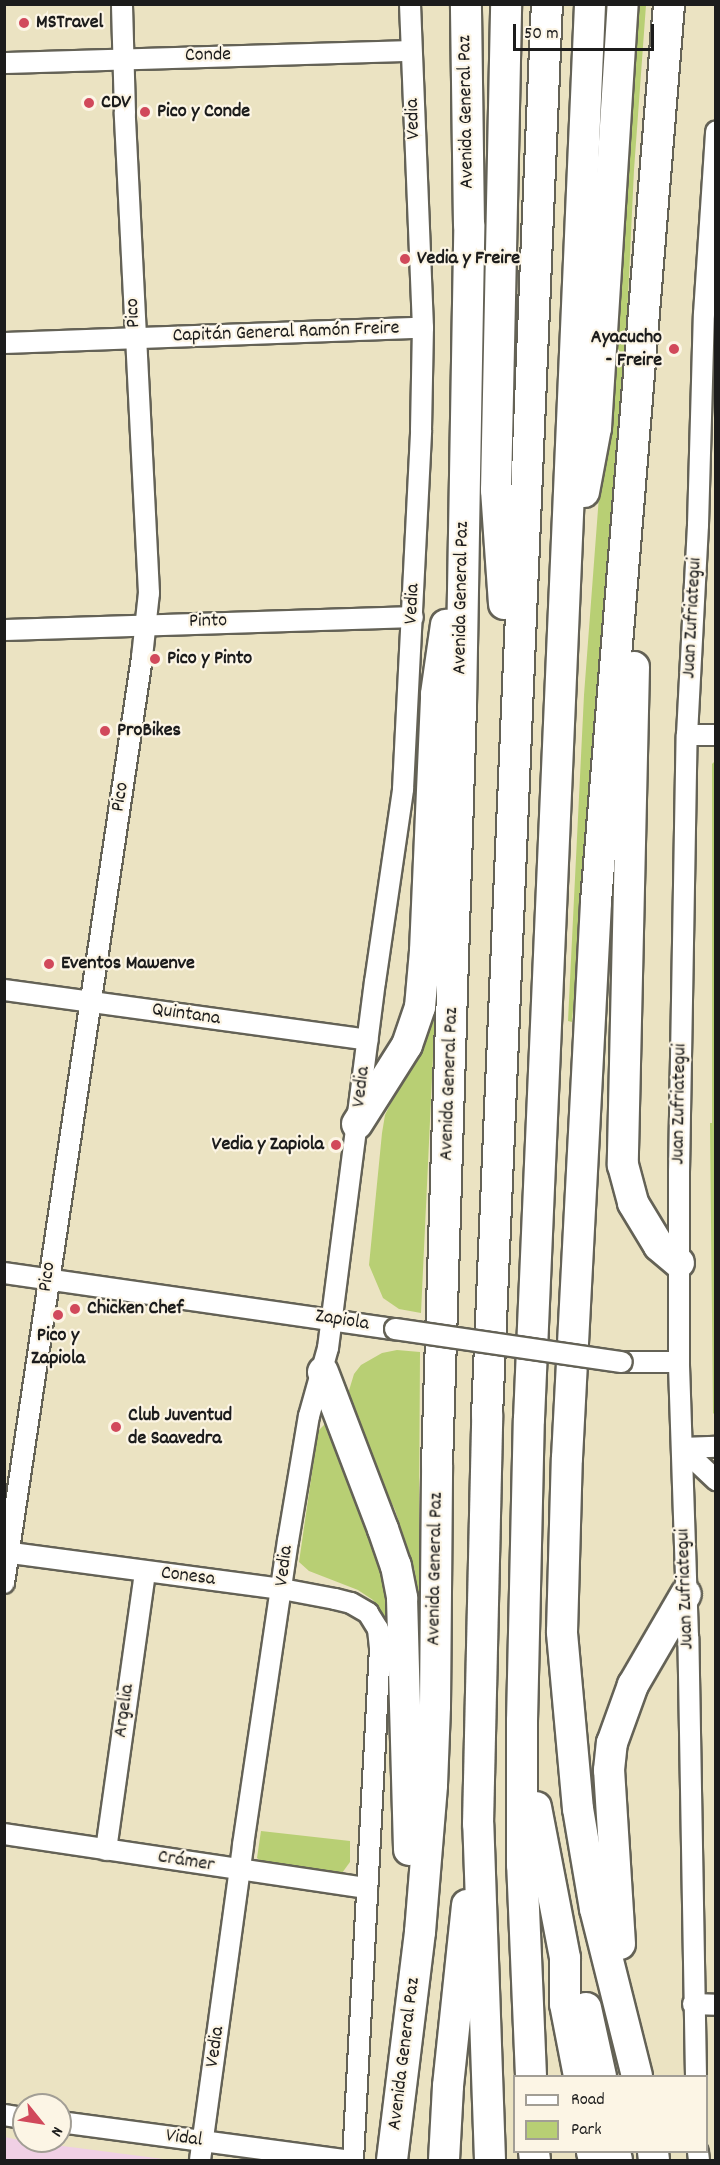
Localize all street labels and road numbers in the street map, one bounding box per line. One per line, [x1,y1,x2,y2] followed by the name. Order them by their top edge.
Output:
[454,35,480,189] street label: Avenida General Paz
[185,44,231,68] street label: Conde
[401,98,427,140] street label: Vedia
[121,298,147,328] street label: Pico
[172,317,400,349] street label: Capitán General Ramón Freire
[449,521,475,675] street label: Avenida General Paz
[678,557,708,679] street label: Juan Zufriategui
[400,583,426,625] street label: Vedia
[189,610,227,634] street label: Pinto
[107,780,135,814] street label: Pico
[150,998,222,1032] street label: Quintana
[435,1007,465,1161] street label: Avenida General Paz
[667,1043,693,1165] street label: Juan Zufriategui
[348,1065,376,1109] street label: Vedia
[34,1261,62,1293] street label: Pico
[313,1305,371,1337] street label: Zapiola
[423,1492,449,1646] street label: Avenida General Paz
[672,1528,700,1650] street label: Juan Zufriategui
[271,1544,299,1588] street label: Vedia
[159,1562,217,1592] street label: Conesa
[109,1683,141,1739] street label: Argelia
[156,1846,216,1878] street label: Crámer
[384,1976,426,2132] street label: Avenida General Paz
[201,2025,231,2069] street label: Vedia
[164,2125,204,2153] street label: Vidal

